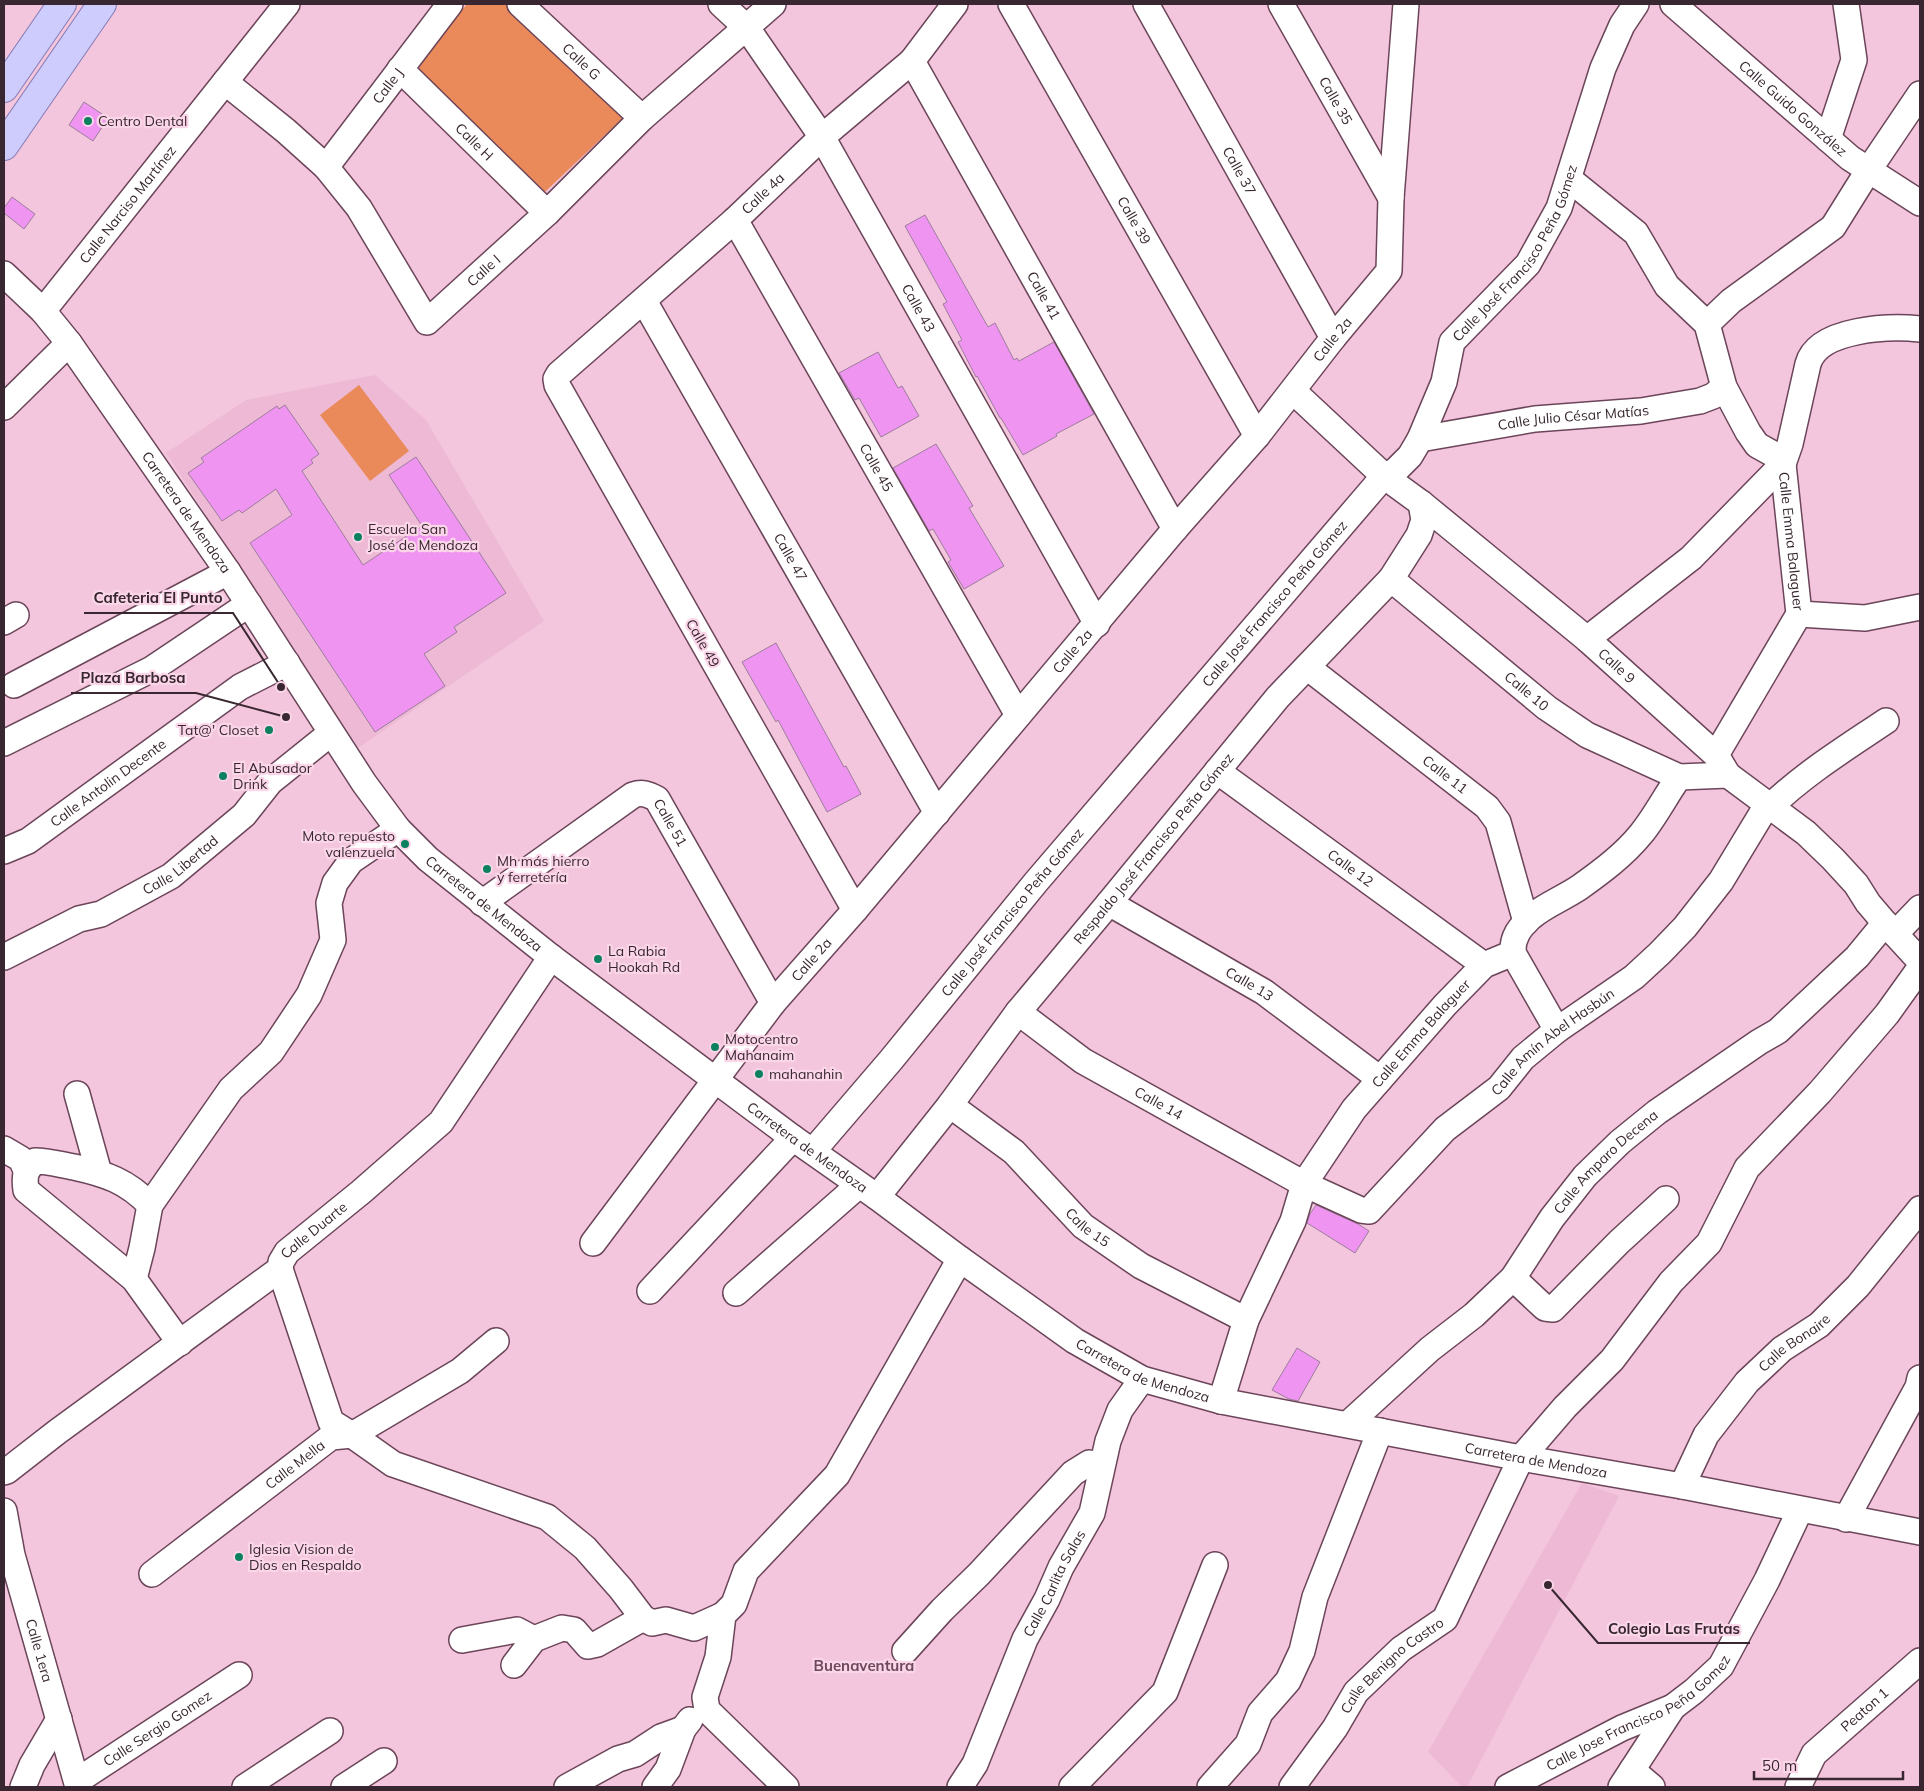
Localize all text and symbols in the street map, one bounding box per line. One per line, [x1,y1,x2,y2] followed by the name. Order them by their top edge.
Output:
[558,39,604,84] street label: Calle G
[1735,56,1851,160] street label: Calle Guido González
[368,64,407,107] street label: Calle J
[1315,73,1357,128] street label: Calle 35
[98,112,187,130] place label: Centro Dental
[82,115,94,127] marker: Centro Dental
[451,119,497,164] street label: Calle H
[75,142,180,267] street label: Calle Narciso Martínez
[1219,143,1260,198] street label: Calle 37
[1449,162,1581,345] street label: Calle José Francisco Peña Gómez
[738,169,788,218] street label: Calle 4a
[1113,193,1155,248] street label: Calle 39
[463,251,504,290] street label: Calle I
[1023,268,1065,323] street label: Calle 41
[898,281,939,335] street label: Calle 43
[1309,313,1356,365] street label: Calle 2a
[1496,401,1650,434] street label: Calle Julio César Matías
[856,440,897,495] street label: Calle 45
[138,448,235,577] street label: Carretera de Mendoza
[1775,471,1808,612] street label: Calle Emma Balaguer
[1198,517,1351,691] street label: Calle José Francisco Peña Gómez
[368,520,478,554] place label: Escuela San José de Mendoza
[770,530,811,584] street label: Calle 47
[352,531,364,543] marker: Escuela San José de Mendoza
[84,583,233,613] callout: Cafeteria El Punto
[93,588,223,607] text: Cafeteria El Punto
[682,616,724,670] street label: Calle 49
[1049,625,1096,677] street label: Calle 2a
[1594,644,1639,687] street label: Calle 9
[71,663,196,693] callout: Plaza Barbosa
[1501,667,1553,715] street label: Calle 10
[81,668,185,687] text: Plaza Barbosa
[178,721,259,739] place label: Tat@' Closet
[263,724,275,736] marker: Tat@' Closet
[47,735,170,831] street label: Calle Antolin Decente
[1070,749,1237,948] street label: Respaldo José Francisco Peña Gómez
[1419,751,1471,798] street label: Calle 11
[233,759,313,793] place label: El Abusador Drink
[217,770,229,782] marker: El Abusador Drink
[650,795,691,850] street label: Calle 51
[937,824,1087,1000] street label: Calle José Francisco Peña Gómez
[302,827,395,861] place label: Moto repuesto valenzuela
[139,831,222,899] street label: Calle Libertad
[399,838,411,850] marker: Moto repuesto valenzuela
[1324,845,1377,891] street label: Calle 12
[422,852,546,956] street label: Carretera de Mendoza
[497,852,589,886] place label: Mh más hierro y ferretería
[481,863,493,875] marker: Mh más hierro y ferretería
[787,934,835,985] street label: Calle 2a
[608,942,680,976] place label: La Rabia Hookah Rd
[592,953,604,965] marker: La Rabia Hookah Rd
[1222,963,1277,1005] street label: Calle 13
[1368,975,1475,1092] street label: Calle Emma Balaguer
[1488,984,1618,1100] street label: Calle Amín Abel Hasbún
[725,1030,798,1064] place label: Motocentro Mahanaim
[709,1041,721,1053] marker: Motocentro Mahanaim
[769,1065,843,1083] place label: mahanahin
[753,1068,765,1080] marker: mahanahin
[1131,1082,1187,1124] street label: Calle 14
[743,1098,871,1197] street label: Carretera de Mendoza
[1550,1106,1662,1218] street label: Calle Amparo Decena
[276,1198,351,1262] street label: Calle Duarte
[1062,1204,1113,1251] street label: Calle 15
[1754,1310,1834,1376] street label: Calle Bonaire
[1073,1334,1212,1406] street label: Carretera de Mendoza
[261,1436,328,1493] street label: Calle Mella
[1463,1439,1609,1482] street label: Carretera de Mendoza
[1019,1527,1089,1640] street label: Calle Carlita Salas
[249,1540,361,1574] place label: Iglesia Vision de Dios en Respaldo
[233,1551,245,1563] marker: Iglesia Vision de Dios en Respaldo
[1598,1613,1750,1643] callout: Colegio Las Frutas
[1336,1614,1447,1717] street label: Calle Benigno Castro
[22,1617,57,1684] street label: Calle 1era
[1608,1619,1740,1638] text: Colegio Las Frutas
[1543,1652,1734,1775] street label: Calle Jose Francisco Peña Gomez
[814,1656,914,1675] district label: Buenaventura
[1837,1684,1892,1735] street label: Peaton 1
[100,1686,215,1770] street label: Calle Sergio Gomez
[1754,1748,1903,1780] scale bar
[1762,1756,1797,1775] text: 50 m

